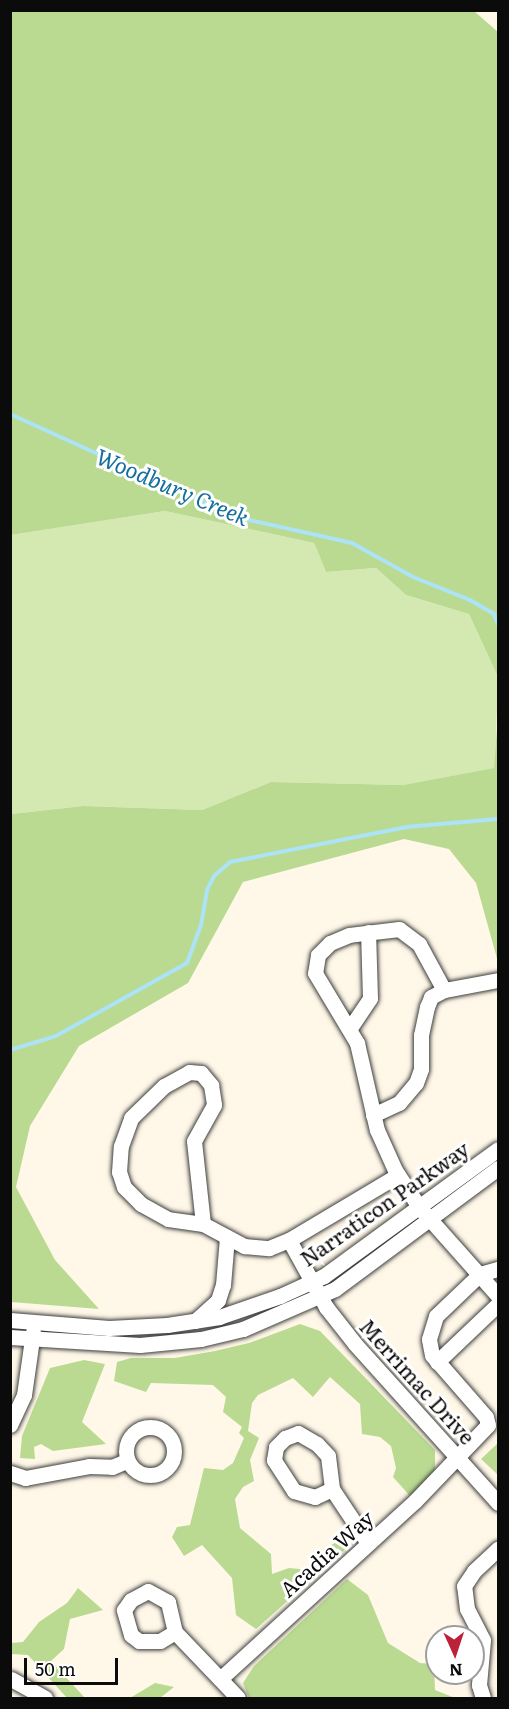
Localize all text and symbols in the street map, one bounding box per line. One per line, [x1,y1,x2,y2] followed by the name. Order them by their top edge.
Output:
[93,442,253,530] water label: Woodbury Creek
[295,1135,473,1271] street label: Narraticon Parkway
[355,1313,481,1449] street label: Merrimac Drive
[274,1504,378,1602] street label: Acadia Way
[425,1625,485,1685] north arrow
[27,1646,122,1684] scale bar
[35,1655,76,1682] text: 50 m
[448,1659,463,1683] text: N

